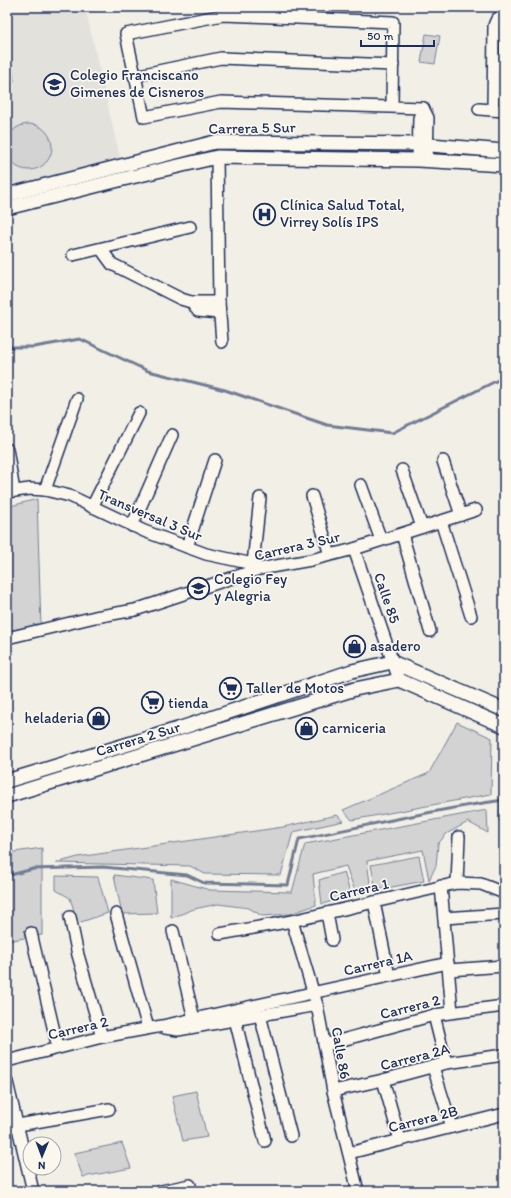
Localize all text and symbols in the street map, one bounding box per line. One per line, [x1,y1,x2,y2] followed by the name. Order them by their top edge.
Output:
[361,22,434,48] scale bar
[367,29,393,43] text: 50 m
[70,66,205,101] place label: Colegio Franciscano Gimenes de Cisneros
[42,71,68,97] school or university icon: Colegio Franciscano Gimenes de Cisneros
[208,118,296,138] street label: Carrera 5 Sur
[280,196,405,231] place label: Clínica Salud Total, Virrey Solís IPS
[251,201,277,227] hospital icon: Clínica Salud Total, Virrey Solís IPS
[95,485,205,545] street label: Transversal 3 Sur
[252,527,342,565] street label: Carrera 3 Sur
[214,570,287,605] place label: Colegio Fey y Alegria
[370,570,404,626] street label: Calle 85
[185,575,211,601] school or university icon: Colegio Fey y Alegria
[342,633,368,659] shop icon: asadero
[370,637,421,655] place label: asadero
[218,675,244,701] supermarket icon: Taller de Motos
[246,679,344,697] place label: Taller de Motos
[140,690,166,716] supermarket icon: tienda
[168,694,209,712] place label: tienda
[86,705,112,731] shop icon: heladeria
[25,709,85,727] place label: heladeria
[293,715,319,741] shop icon: carniceria
[94,718,182,760] street label: Carrera 2 Sur
[322,719,387,737] place label: carniceria
[328,874,390,906] street label: Carrera 1
[342,946,414,980] street label: Carrera 1A
[378,991,442,1023] street label: Carrera 2
[46,1012,110,1044] street label: Carrera 2
[328,1026,354,1081] street label: Calle 86
[378,1040,452,1074] street label: Carrera 2A
[386,1102,460,1136] street label: Carrera 2B
[22,1136,62,1176] north arrow
[38,1159,46,1172] text: N

